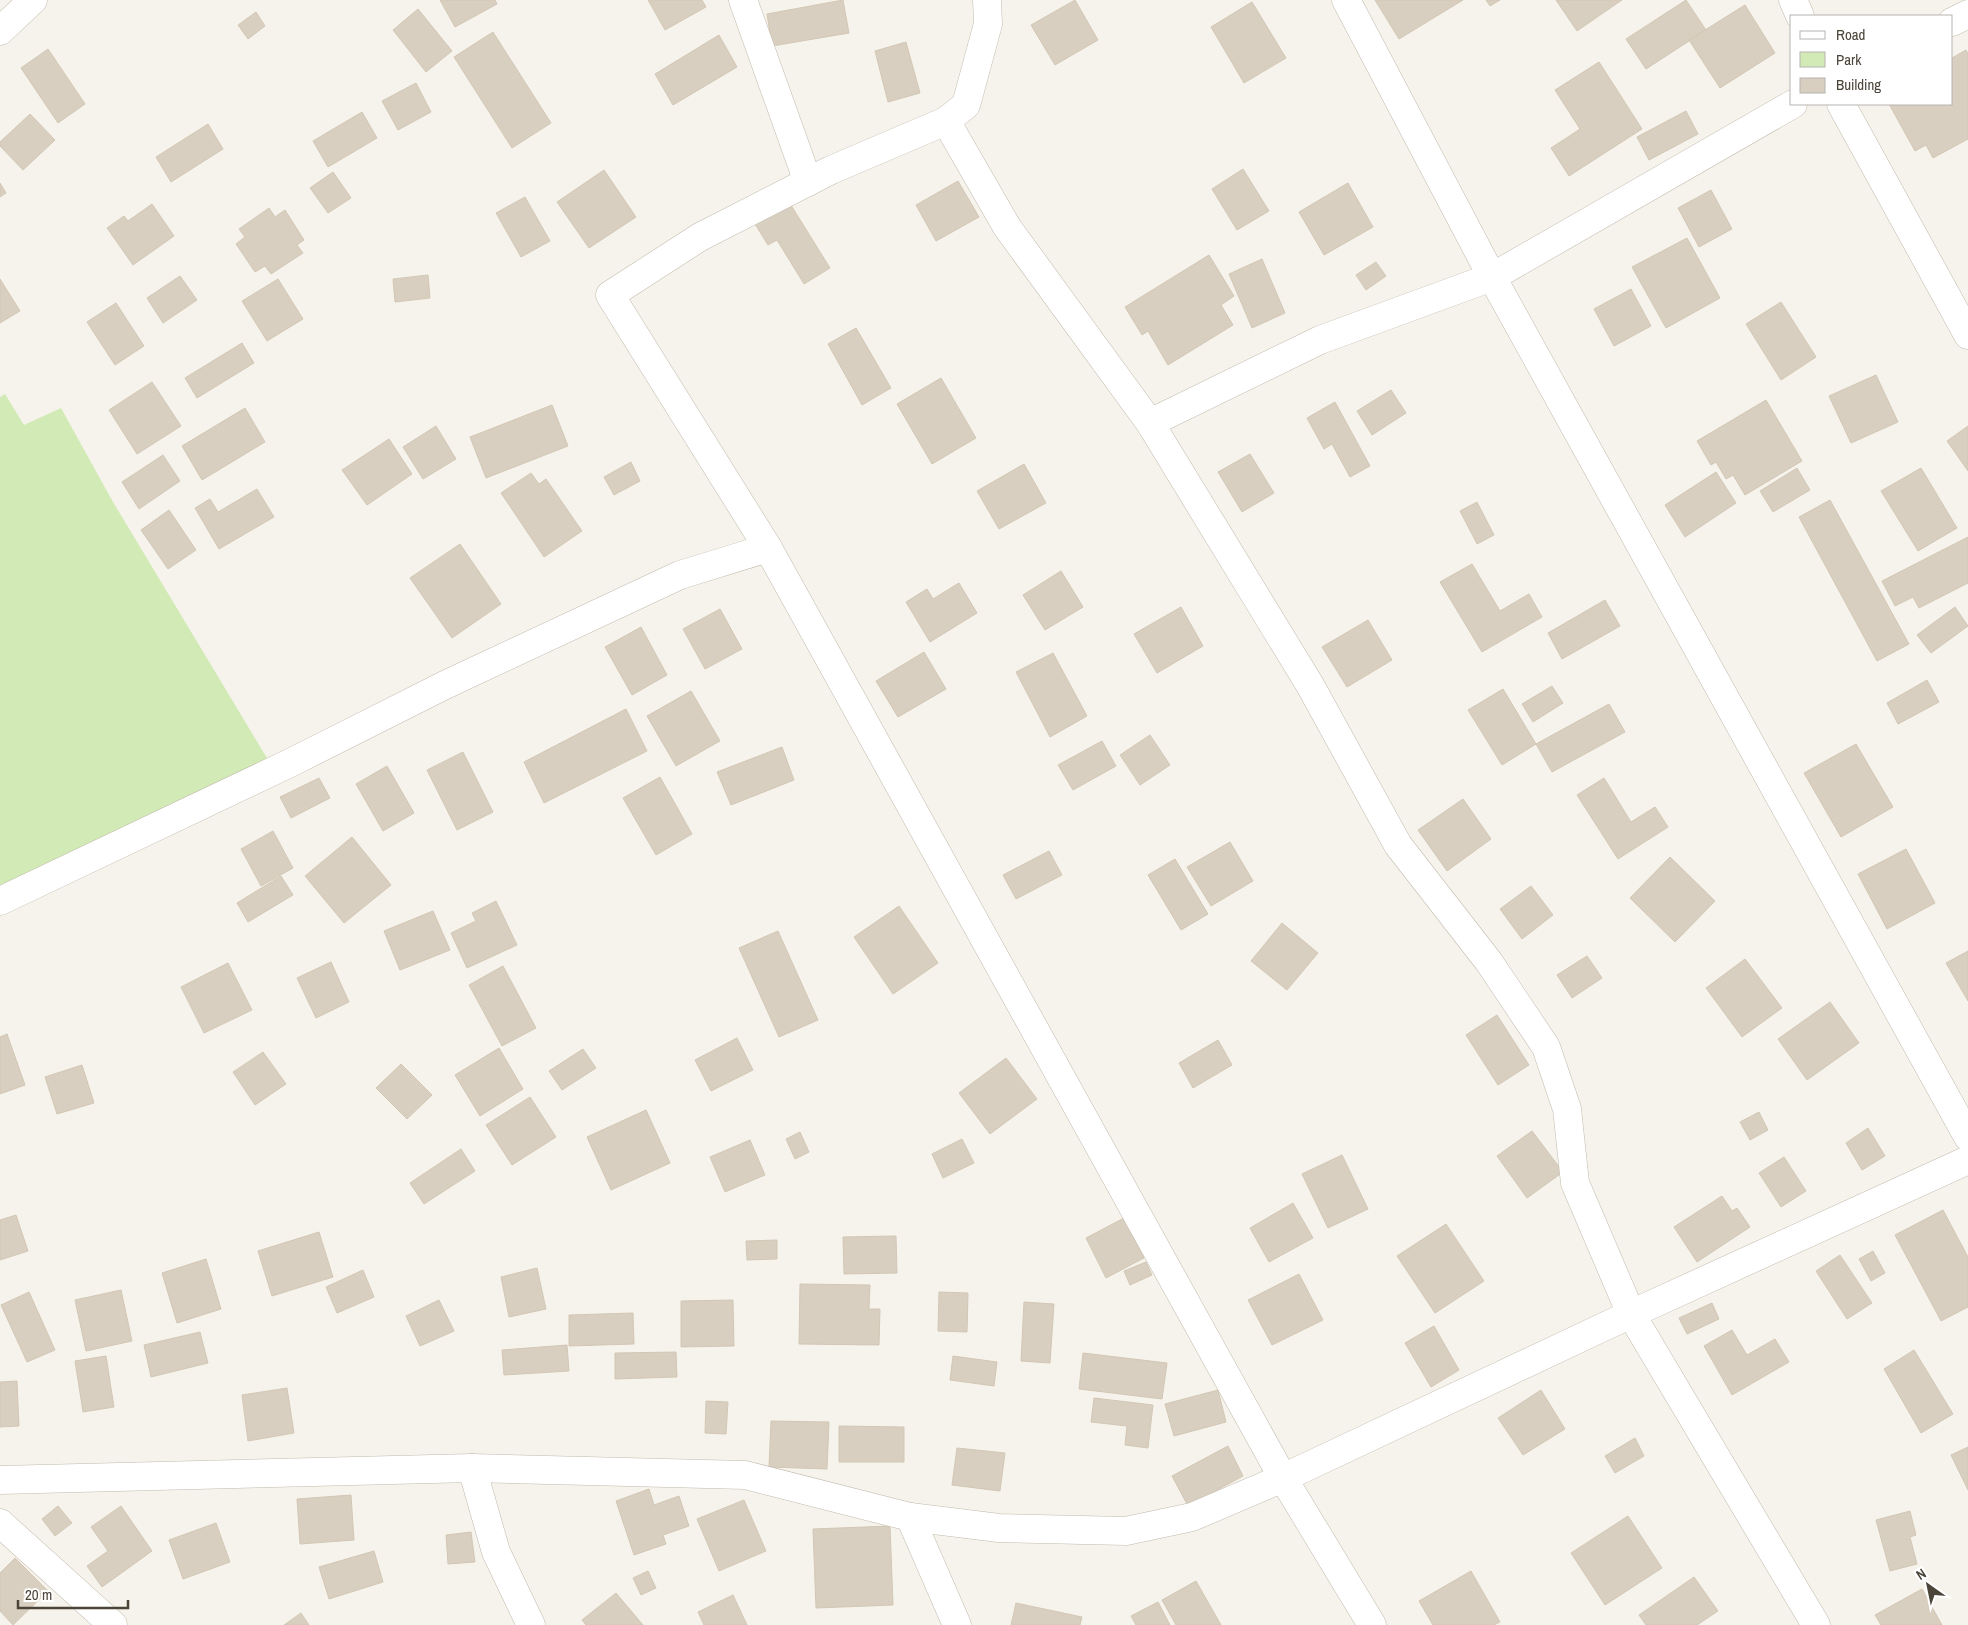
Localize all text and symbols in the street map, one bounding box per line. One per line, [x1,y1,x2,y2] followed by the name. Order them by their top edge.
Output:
[1790,15,1953,105] legend
[1836,24,1865,45] text: Road
[1836,49,1862,70] text: Park
[1836,74,1881,95] text: Building
[1903,1560,1953,1610] north arrow
[1913,1564,1929,1584] text: N
[18,1578,128,1610] scale bar
[25,1584,52,1605] text: 20 m

